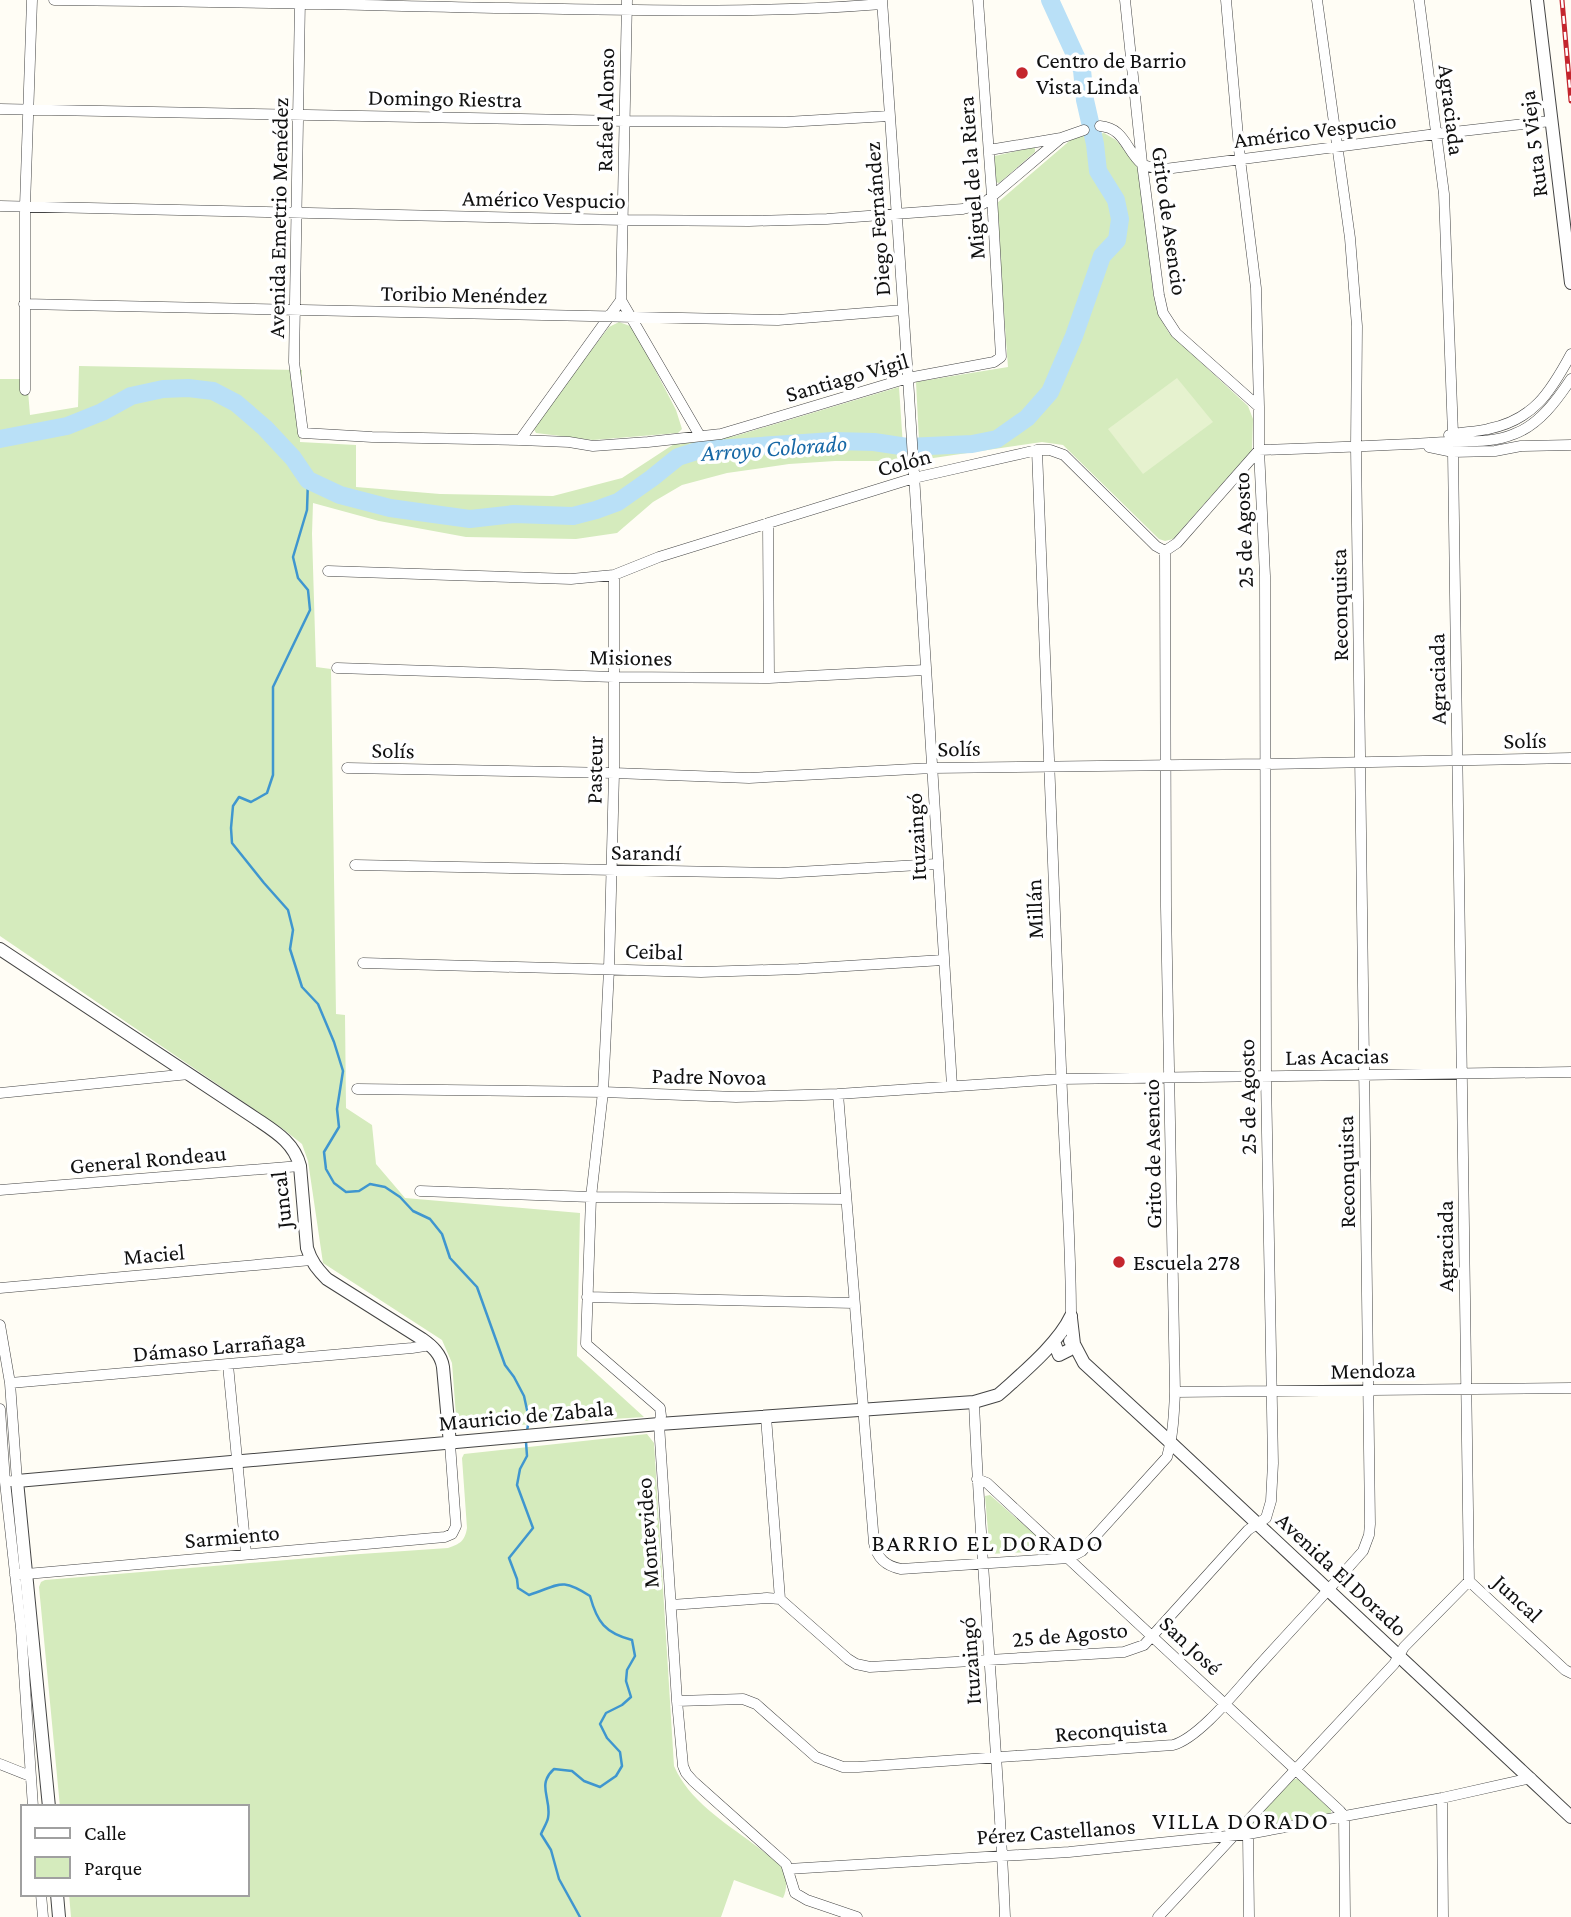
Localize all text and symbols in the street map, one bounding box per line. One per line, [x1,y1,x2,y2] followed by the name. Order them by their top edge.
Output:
[1036,47,1186,99] place label: Centro de Barrio Vista Linda
[591,48,619,172] street label: Rafael Alonso
[1434,63,1471,157] street label: Agraciada
[1014,65,1030,81] marker: Centro de Barrio Vista Linda
[368,84,523,112] street label: Domingo Riestra
[1514,89,1552,199] street label: Ruta 5 Vieja
[952,95,990,261] street label: Miguel de la Riera
[263,97,293,339] street label: Avenida Emetrio Menédez
[1232,107,1398,153] street label: Américo Vespucio
[859,141,895,297] street label: Diego Fernández
[1147,145,1193,297] street label: Grito de Asencio
[462,185,626,213] street label: Américo Vespucio
[380,280,548,308] street label: Toribio Menéndez
[783,347,911,407] street label: Santiago Vigil
[699,429,848,466] water label: Arroyo Colorado
[874,442,934,482] street label: Colón
[1228,472,1258,588] street label: 25 de Agosto
[1325,548,1353,662] street label: Reconquista
[1423,633,1451,725] street label: Agraciada
[589,643,673,671] street label: Misiones
[1503,727,1547,753] street label: Solís
[580,735,608,805] street label: Pasteur
[937,735,981,761] street label: Solís
[371,737,415,763] street label: Solís
[901,792,931,882] street label: Ituzaingó
[611,838,682,866] street label: Sarandí
[1020,878,1048,940] street label: Millán
[625,937,683,965] street label: Ceibal
[1233,1039,1261,1155] street label: 25 de Agosto
[1285,1042,1389,1070] street label: Las Acacias
[651,1062,767,1090] street label: Padre Novoa
[1138,1079,1166,1229] street label: Grito de Asencio
[1332,1115,1360,1229] street label: Reconquista
[69,1139,227,1179] street label: General Rondeau
[265,1170,297,1232] street label: Juncal
[1432,1200,1458,1292] street label: Agraciada
[122,1238,186,1270] street label: Maciel
[1133,1249,1241,1275] place label: Escuela 278
[1111,1254,1127,1270] marker: Escuela 278
[132,1325,307,1366] street label: Dámaso Larrañaga
[1330,1356,1416,1384] street label: Mendoza
[437,1394,615,1436] street label: Mauricio de Zabala
[630,1477,664,1589] street label: Montevideo
[1271,1507,1413,1641] street label: Avenida El Dorado
[183,1519,281,1553] street label: Sarmiento
[872,1529,1104,1556] district label: BARRIO EL DORADO
[1487,1567,1548,1627] street label: Juncal
[1155,1610,1227,1680] street label: San José
[954,1616,986,1706] street label: Ituzaingó
[1011,1616,1129,1652] street label: 25 de Agosto
[1054,1711,1169,1747] street label: Reconquista
[21,1805,248,1896] legend
[1152,1807,1330,1834] district label: VILLA DORADO
[976,1812,1136,1850] street label: Pérez Castellanos
[84,1821,126,1845] text: Calle
[84,1856,142,1880] text: Parque

